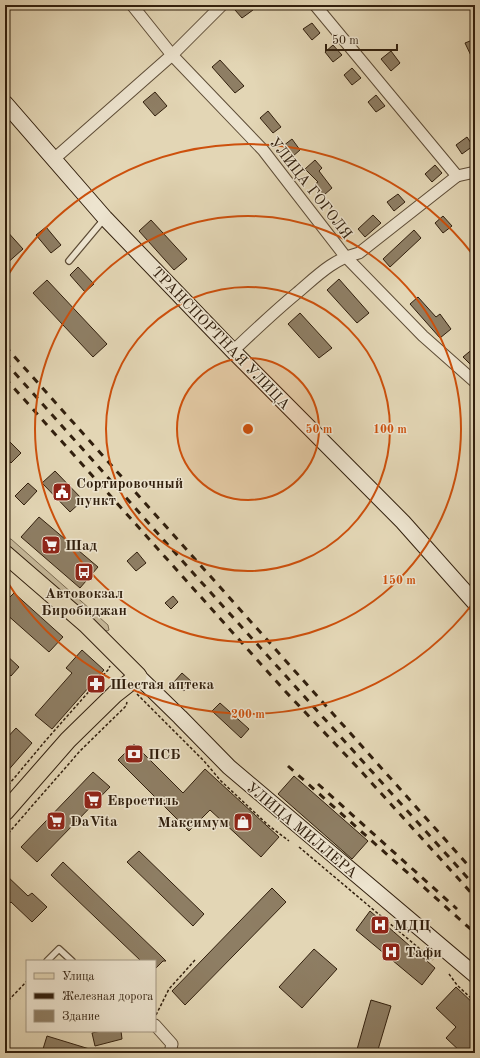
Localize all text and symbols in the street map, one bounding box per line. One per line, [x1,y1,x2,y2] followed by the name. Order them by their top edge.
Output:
[326,26,397,52] scale bar
[332,34,359,47] text: 50 m
[266,135,354,242] street label: УЛИЦА ГОГОЛЯ
[148,265,292,414] street label: ТРАНСПОРТНАЯ УЛИЦА
[241,422,255,436] centre of rings
[306,423,333,436] text: 50 m
[373,424,407,436] text: 100 m
[76,477,183,509] place label: Сортировочный пункт
[51,481,73,503] public building icon: Сортировочный пункт
[40,534,62,556] supermarket icon: Шад
[65,539,98,554] place label: Шад
[73,561,95,583] bus stop icon: Автовокзал Биробиджан
[382,574,416,587] text: 150 m
[41,587,127,619] place label: Автовокзал Биробиджан
[85,673,107,695] pharmacy icon: Шестая аптека
[110,678,215,693] place label: Шестая аптека
[231,709,265,721] text: 200 m
[123,743,145,765] bank icon: ПСБ
[148,748,181,763] place label: ПСБ
[243,781,360,882] street label: УЛИЦА МИЛЛЕРА
[82,789,104,811] supermarket icon: Евростиль
[107,794,179,809] place label: Евростиль
[45,810,67,832] supermarket icon: DaVita
[232,811,254,833] shop icon: Максимум
[70,815,118,830] place label: DaVita
[157,816,229,831] place label: Максимум
[369,914,391,936] hospital icon: МДЦ
[394,919,431,934] place label: МДЦ
[380,941,402,963] hospital icon: Тафи
[405,946,442,961] place label: Тафи
[26,960,156,1032] legend
[62,971,95,983] text: Улица
[62,991,153,1003] text: Железная дорога
[62,1011,100,1023] text: Здание

